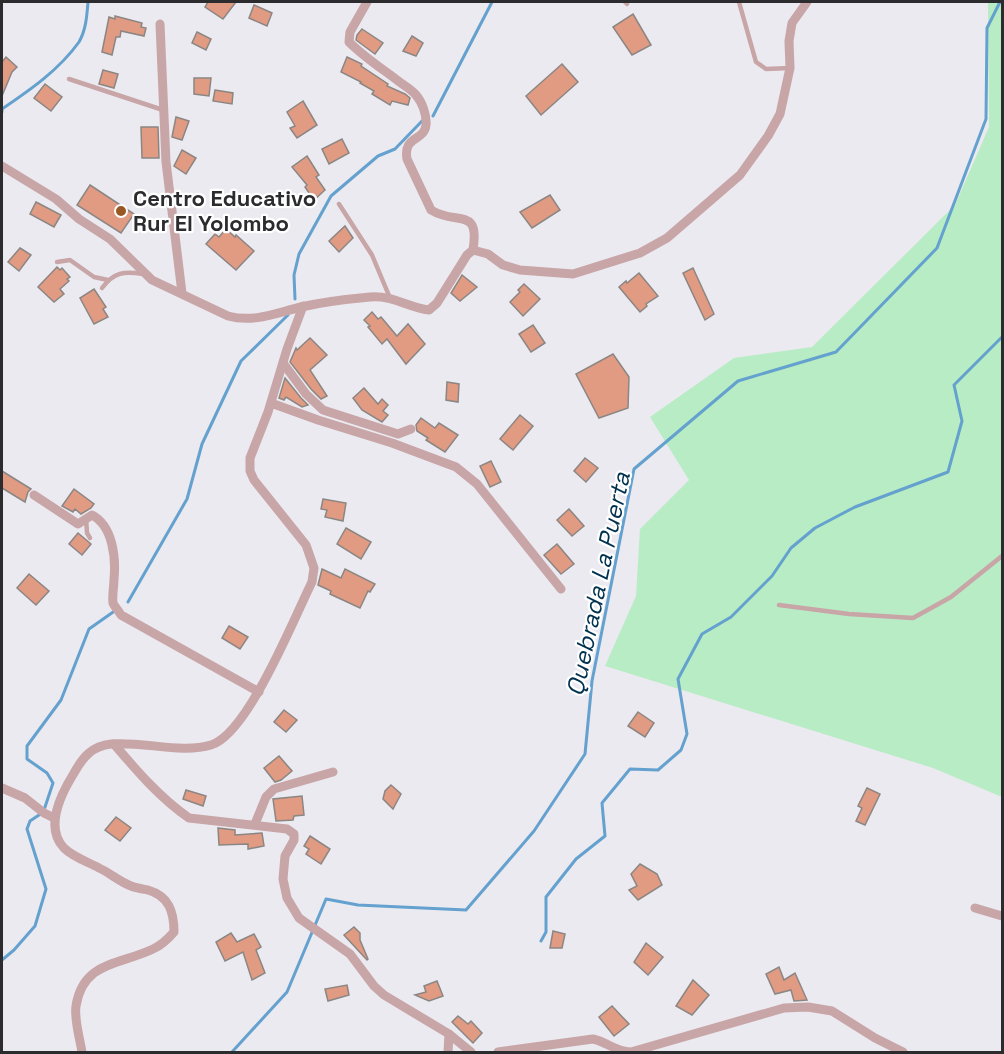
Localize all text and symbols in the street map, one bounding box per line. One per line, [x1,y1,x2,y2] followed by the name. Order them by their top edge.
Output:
[133,184,316,237] place label: Centro Educativo Rur El Yolombo
[114,204,128,218] marker: Centro Educativo Rur El Yolombo
[559,469,637,699] water label: Quebrada La Puerta

